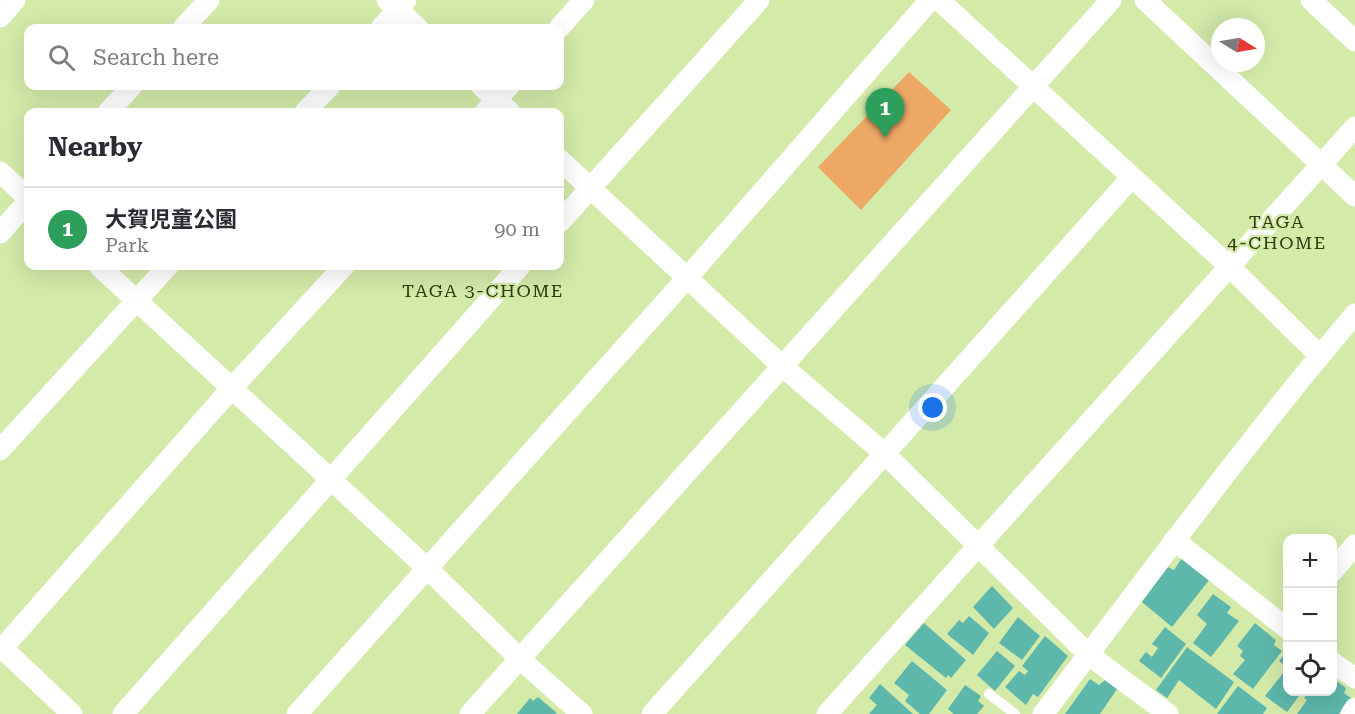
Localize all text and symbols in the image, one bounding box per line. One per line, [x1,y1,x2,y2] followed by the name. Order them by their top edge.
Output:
[1211,18,1265,72] north arrow
[24,24,564,90] search box
[45,41,78,74] icon: search
[93,45,219,70] text: Search here
[866,88,904,138] pin: 1
[48,132,142,162] text: Nearby
[105,207,237,232] text: 大賀児童公園
[1227,211,1327,253] district label: TAGA 4-CHOME
[62,217,73,241] text: 1
[494,217,540,241] text: 90 m
[105,233,149,257] text: Park
[402,280,564,301] district label: TAGA 3-CHOME
[918,393,947,422] your location
[1283,534,1337,696] map controls
[1283,534,1337,588] button: +
[1283,588,1337,642] button: −
[1283,642,1337,696] button: locate

